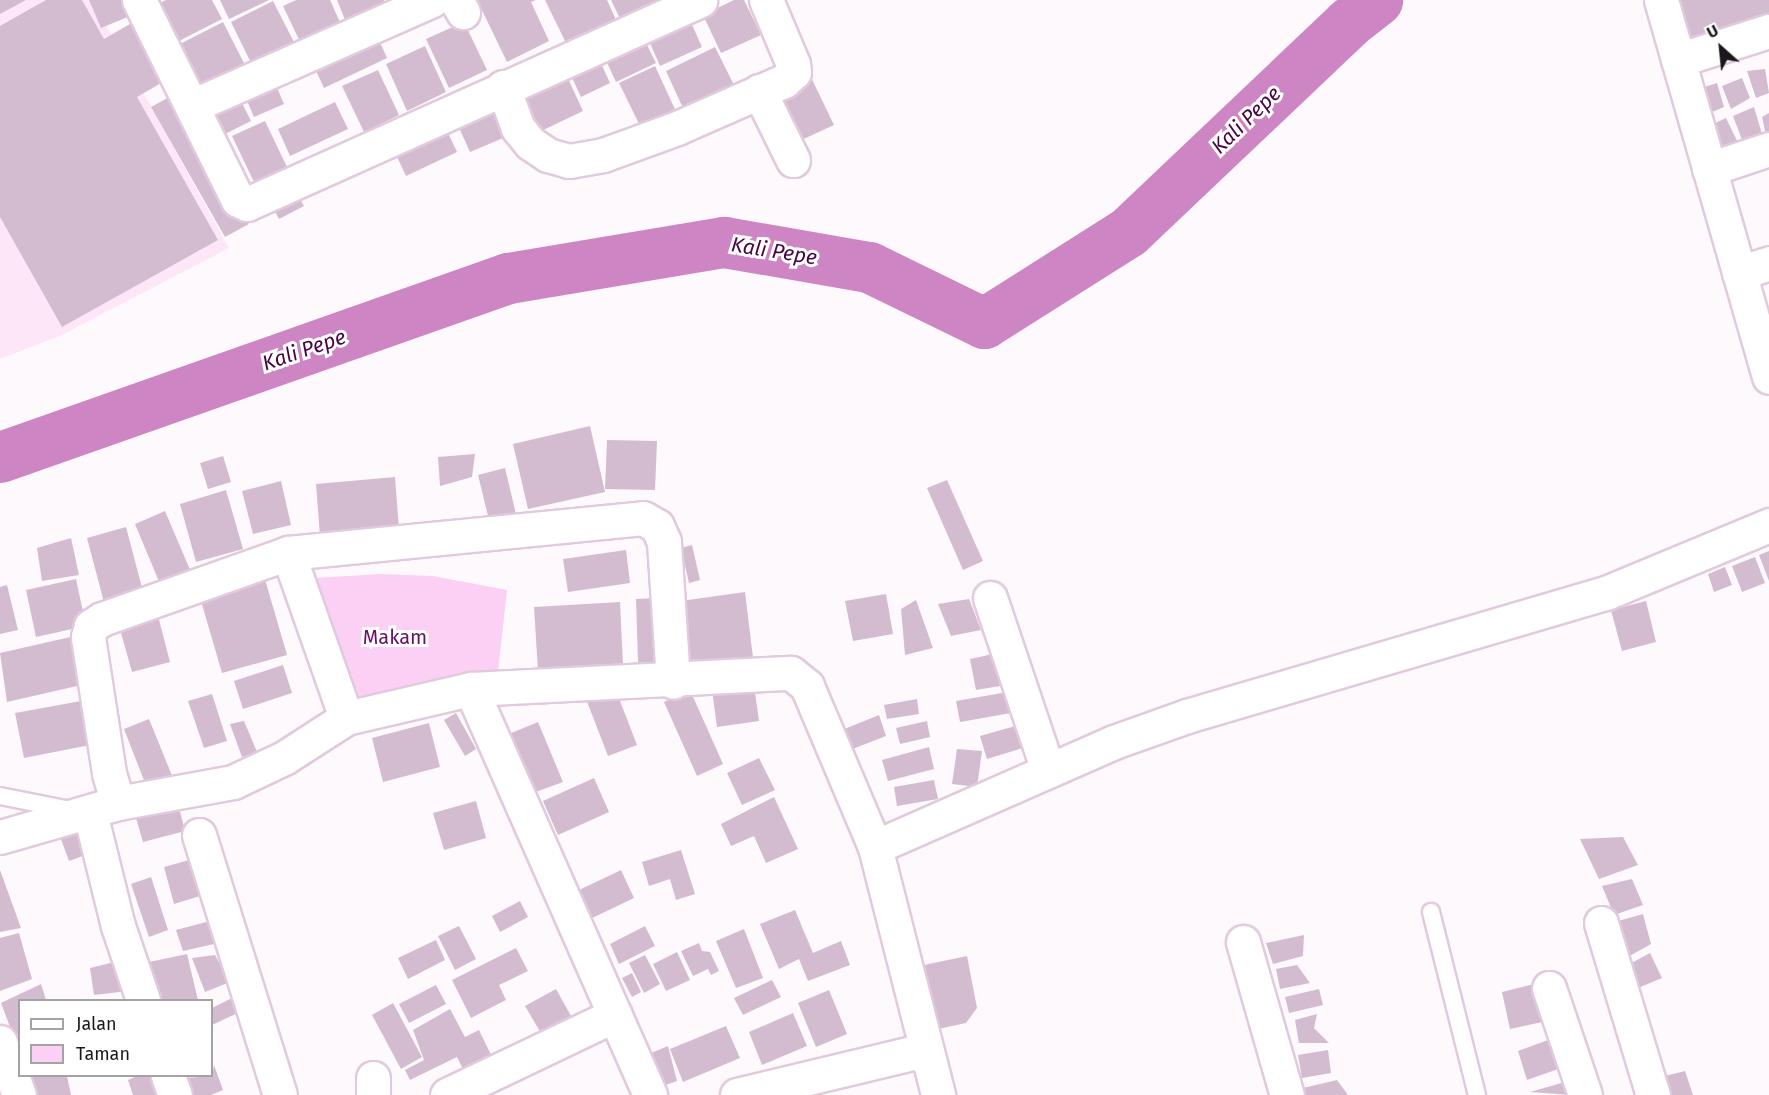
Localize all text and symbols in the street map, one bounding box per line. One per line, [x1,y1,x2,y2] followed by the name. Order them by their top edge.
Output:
[1691,18,1751,78] north arrow
[1704,21,1722,42] text: U
[1206,81,1286,159] water label: Kali Pepe
[729,232,819,270] water label: Kali Pepe
[259,324,349,376] water label: Kali Pepe
[363,625,427,649] park label: Makam
[18,999,213,1077] legend
[76,1013,117,1035] text: Jalan
[76,1043,130,1065] text: Taman

